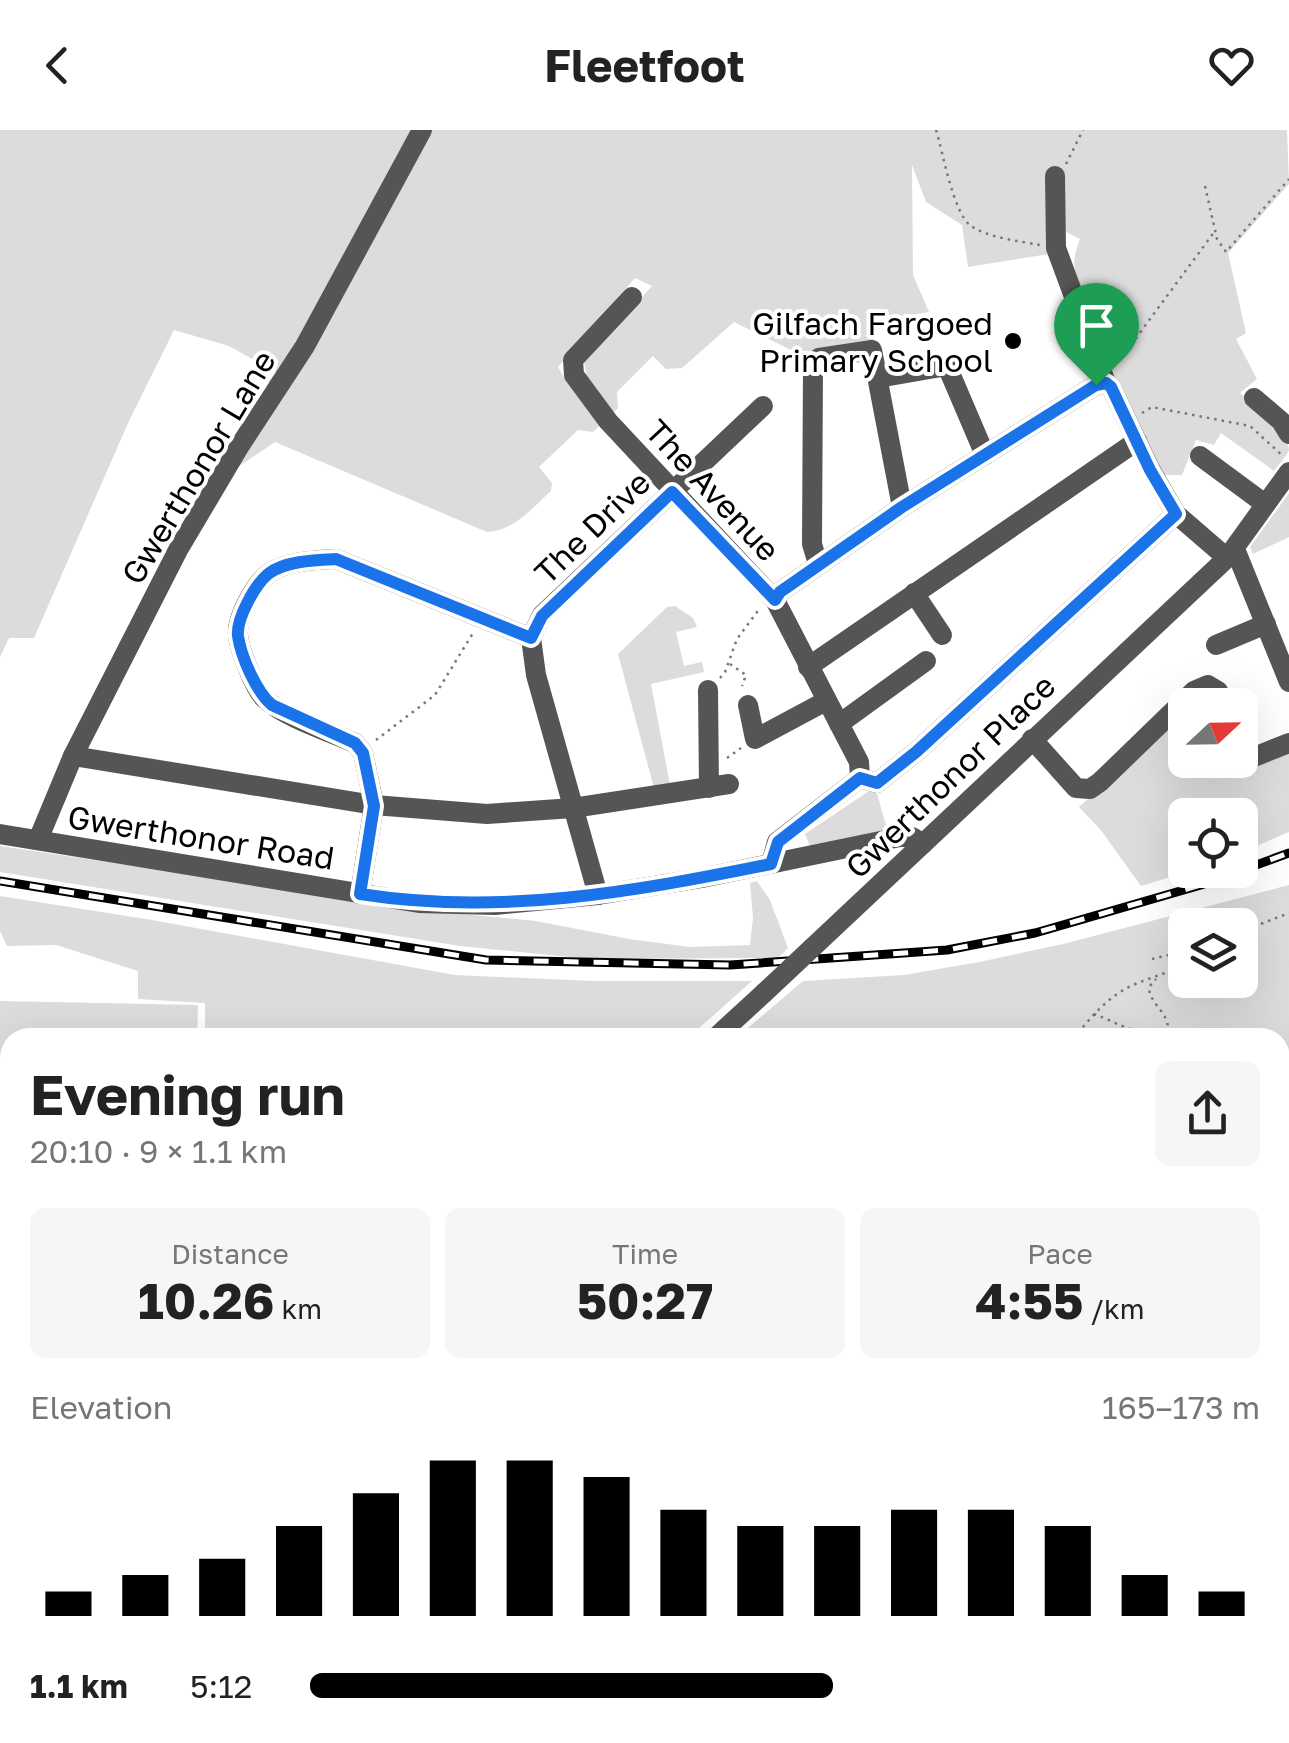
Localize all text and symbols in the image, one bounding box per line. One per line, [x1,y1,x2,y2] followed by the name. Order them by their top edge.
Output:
[30,38,85,93] icon: back
[544,38,745,92] text: Fleetfoot
[1204,38,1259,93] icon: heart
[1054,283,1139,386] pin
[1069,298,1124,353] icon: arrive
[752,304,993,379] place label: Gilfach Fargoed Primary School
[1002,330,1024,352] marker: Gilfach Fargoed Primary School
[113,343,283,591] street label: Gwerthonor Lane
[638,412,788,568] street label: The Avenue
[527,463,657,591] street label: The Drive
[837,666,1063,886] street label: Gwerthonor Place
[1168,688,1258,778] north arrow
[1168,688,1258,998] map controls
[65,797,337,877] street label: Gwerthonor Road
[1168,798,1258,888] button: locate
[1168,908,1258,998] button: layers
[30,1061,345,1127] text: Evening run
[1155,1061,1260,1166] button: share
[30,1132,287,1170] text: 20:10 · 9 × 1.1 km
[171,1237,289,1270] text: Distance
[612,1237,678,1270] text: Time
[1027,1237,1093,1270] text: Pace
[138,1270,274,1330] text: 10.26
[577,1270,713,1330] text: 50:27
[975,1270,1084,1330] text: 4:55
[274,1292,322,1325] text: km
[1084,1292,1145,1325] text: /km
[30,1388,172,1426] text: Elevation
[1102,1388,1260,1426] text: 165–173 m
[30,1667,128,1705] text: 1.1 km
[190,1667,252,1705] text: 5:12

